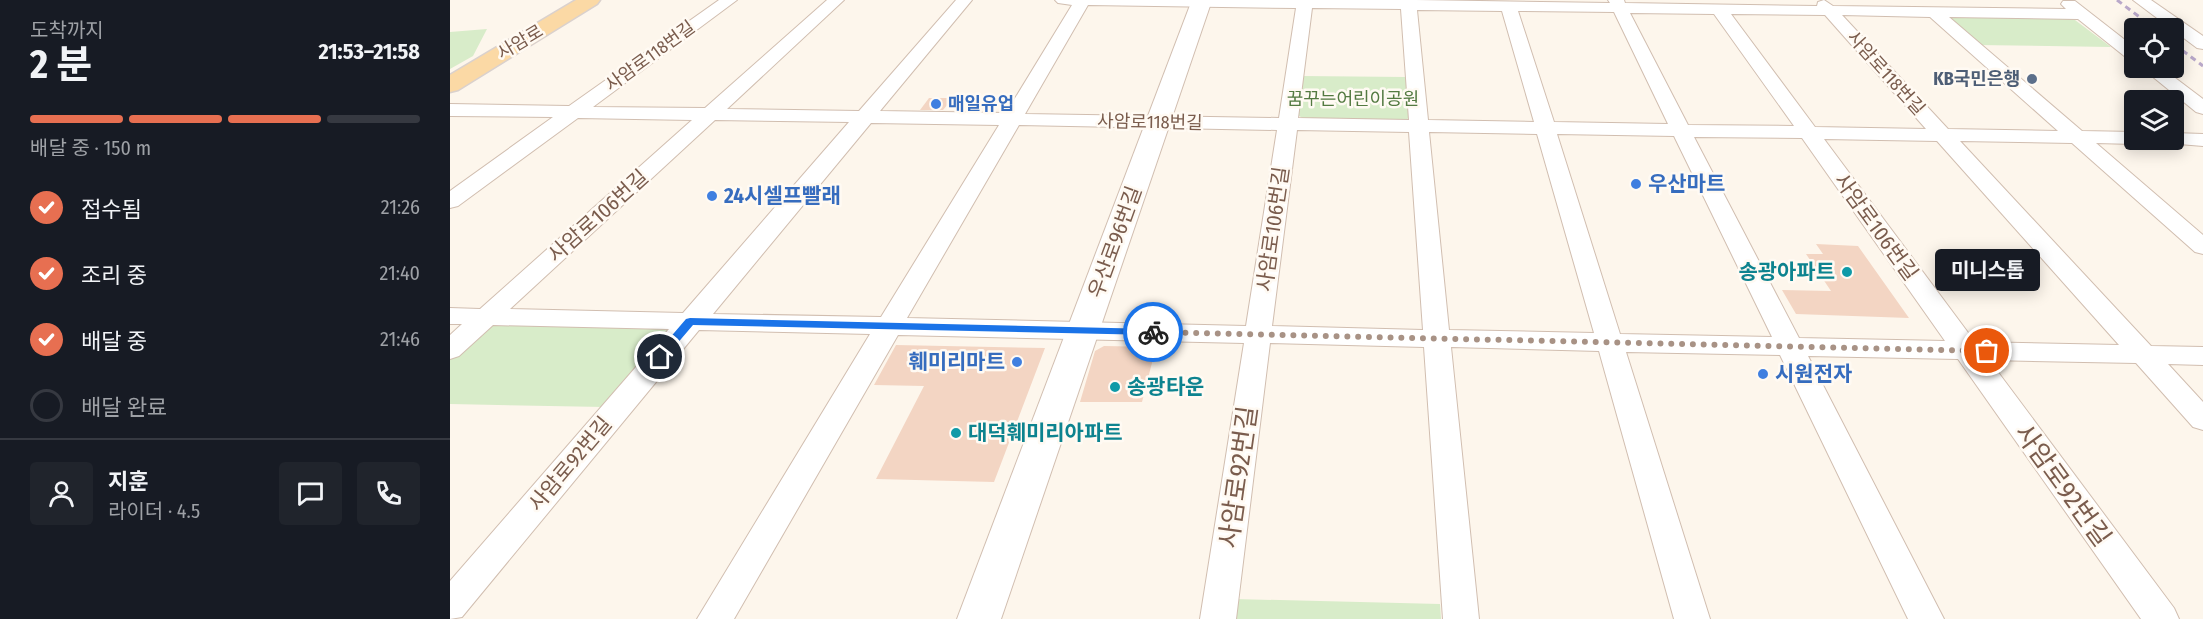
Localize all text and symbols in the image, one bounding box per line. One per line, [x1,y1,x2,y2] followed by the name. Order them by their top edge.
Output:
[601,16,699,96] street label: 사암로118번길
[30,18,104,42] text: 도착까지
[2124,18,2184,150] map controls
[2124,18,2184,78] button: locate
[493,20,547,64] street label: 사암로
[1842,26,1930,120] street label: 사암로118번길
[319,38,420,65] text: 21:53–21:58
[30,42,92,88] text: 2 분
[1933,68,2020,90] place label: KB국민은행
[2025,72,2039,86] marker: KB국민은행
[1287,88,1419,110] park label: 꿈꾸는어린이공원
[2124,90,2184,150] button: layers
[948,93,1014,115] place label: 매일유업
[929,97,943,111] marker: 매일유업
[1097,110,1203,134] street label: 사암로118번길
[30,136,151,160] text: 배달 중 · 150 m
[542,164,654,268] street label: 사암로106번길
[1251,165,1295,293] street label: 사암로106번길
[1828,168,1924,286] street label: 사암로106번길
[1648,171,1725,197] place label: 우산마트
[1629,177,1643,191] marker: 우산마트
[1083,182,1147,302] street label: 우산로96번길
[723,183,841,209] place label: 24시셀프빨래
[705,189,719,203] marker: 24시셀프빨래
[30,191,63,224] icon: check
[381,195,420,219] text: 21:26
[81,196,142,223] text: 접수됨
[1934,249,2040,291] callout: 미니스톱
[30,257,63,290] icon: check
[1951,258,2024,282] text: 미니스톱
[1738,259,1835,285] place label: 송광아파트
[380,261,420,285] text: 21:40
[81,262,147,289] text: 조리 중
[1840,265,1854,279] marker: 송광아파트
[1123,302,1183,362] courier
[1137,316,1170,349] icon: bike
[30,323,63,356] icon: check
[1961,325,2012,376] pin
[380,327,420,351] text: 21:46
[81,328,147,355] text: 배달 중
[634,331,685,382] pin
[1970,334,2003,367] icon: bag
[643,340,676,373] icon: home
[908,349,1005,375] place label: 훼미리마트
[1010,355,1024,369] marker: 훼미리마트
[1775,361,1852,387] place label: 시원전자
[1756,367,1770,381] marker: 시원전자
[1127,374,1204,400] place label: 송광타운
[1108,380,1122,394] marker: 송광타운
[81,394,167,421] text: 배달 완료
[1213,404,1264,550] street label: 사암로92번길
[523,411,617,517] street label: 사암로92번길
[2008,418,2117,552] street label: 사암로92번길
[968,420,1123,446] place label: 대덕훼미리아파트
[949,426,963,440] marker: 대덕훼미리아파트
[30,462,93,525] button: person
[279,462,342,525] button: chat
[357,462,420,525] button: phone
[108,468,148,495] text: 지훈
[108,499,200,523] text: 라이더 · 4.5

